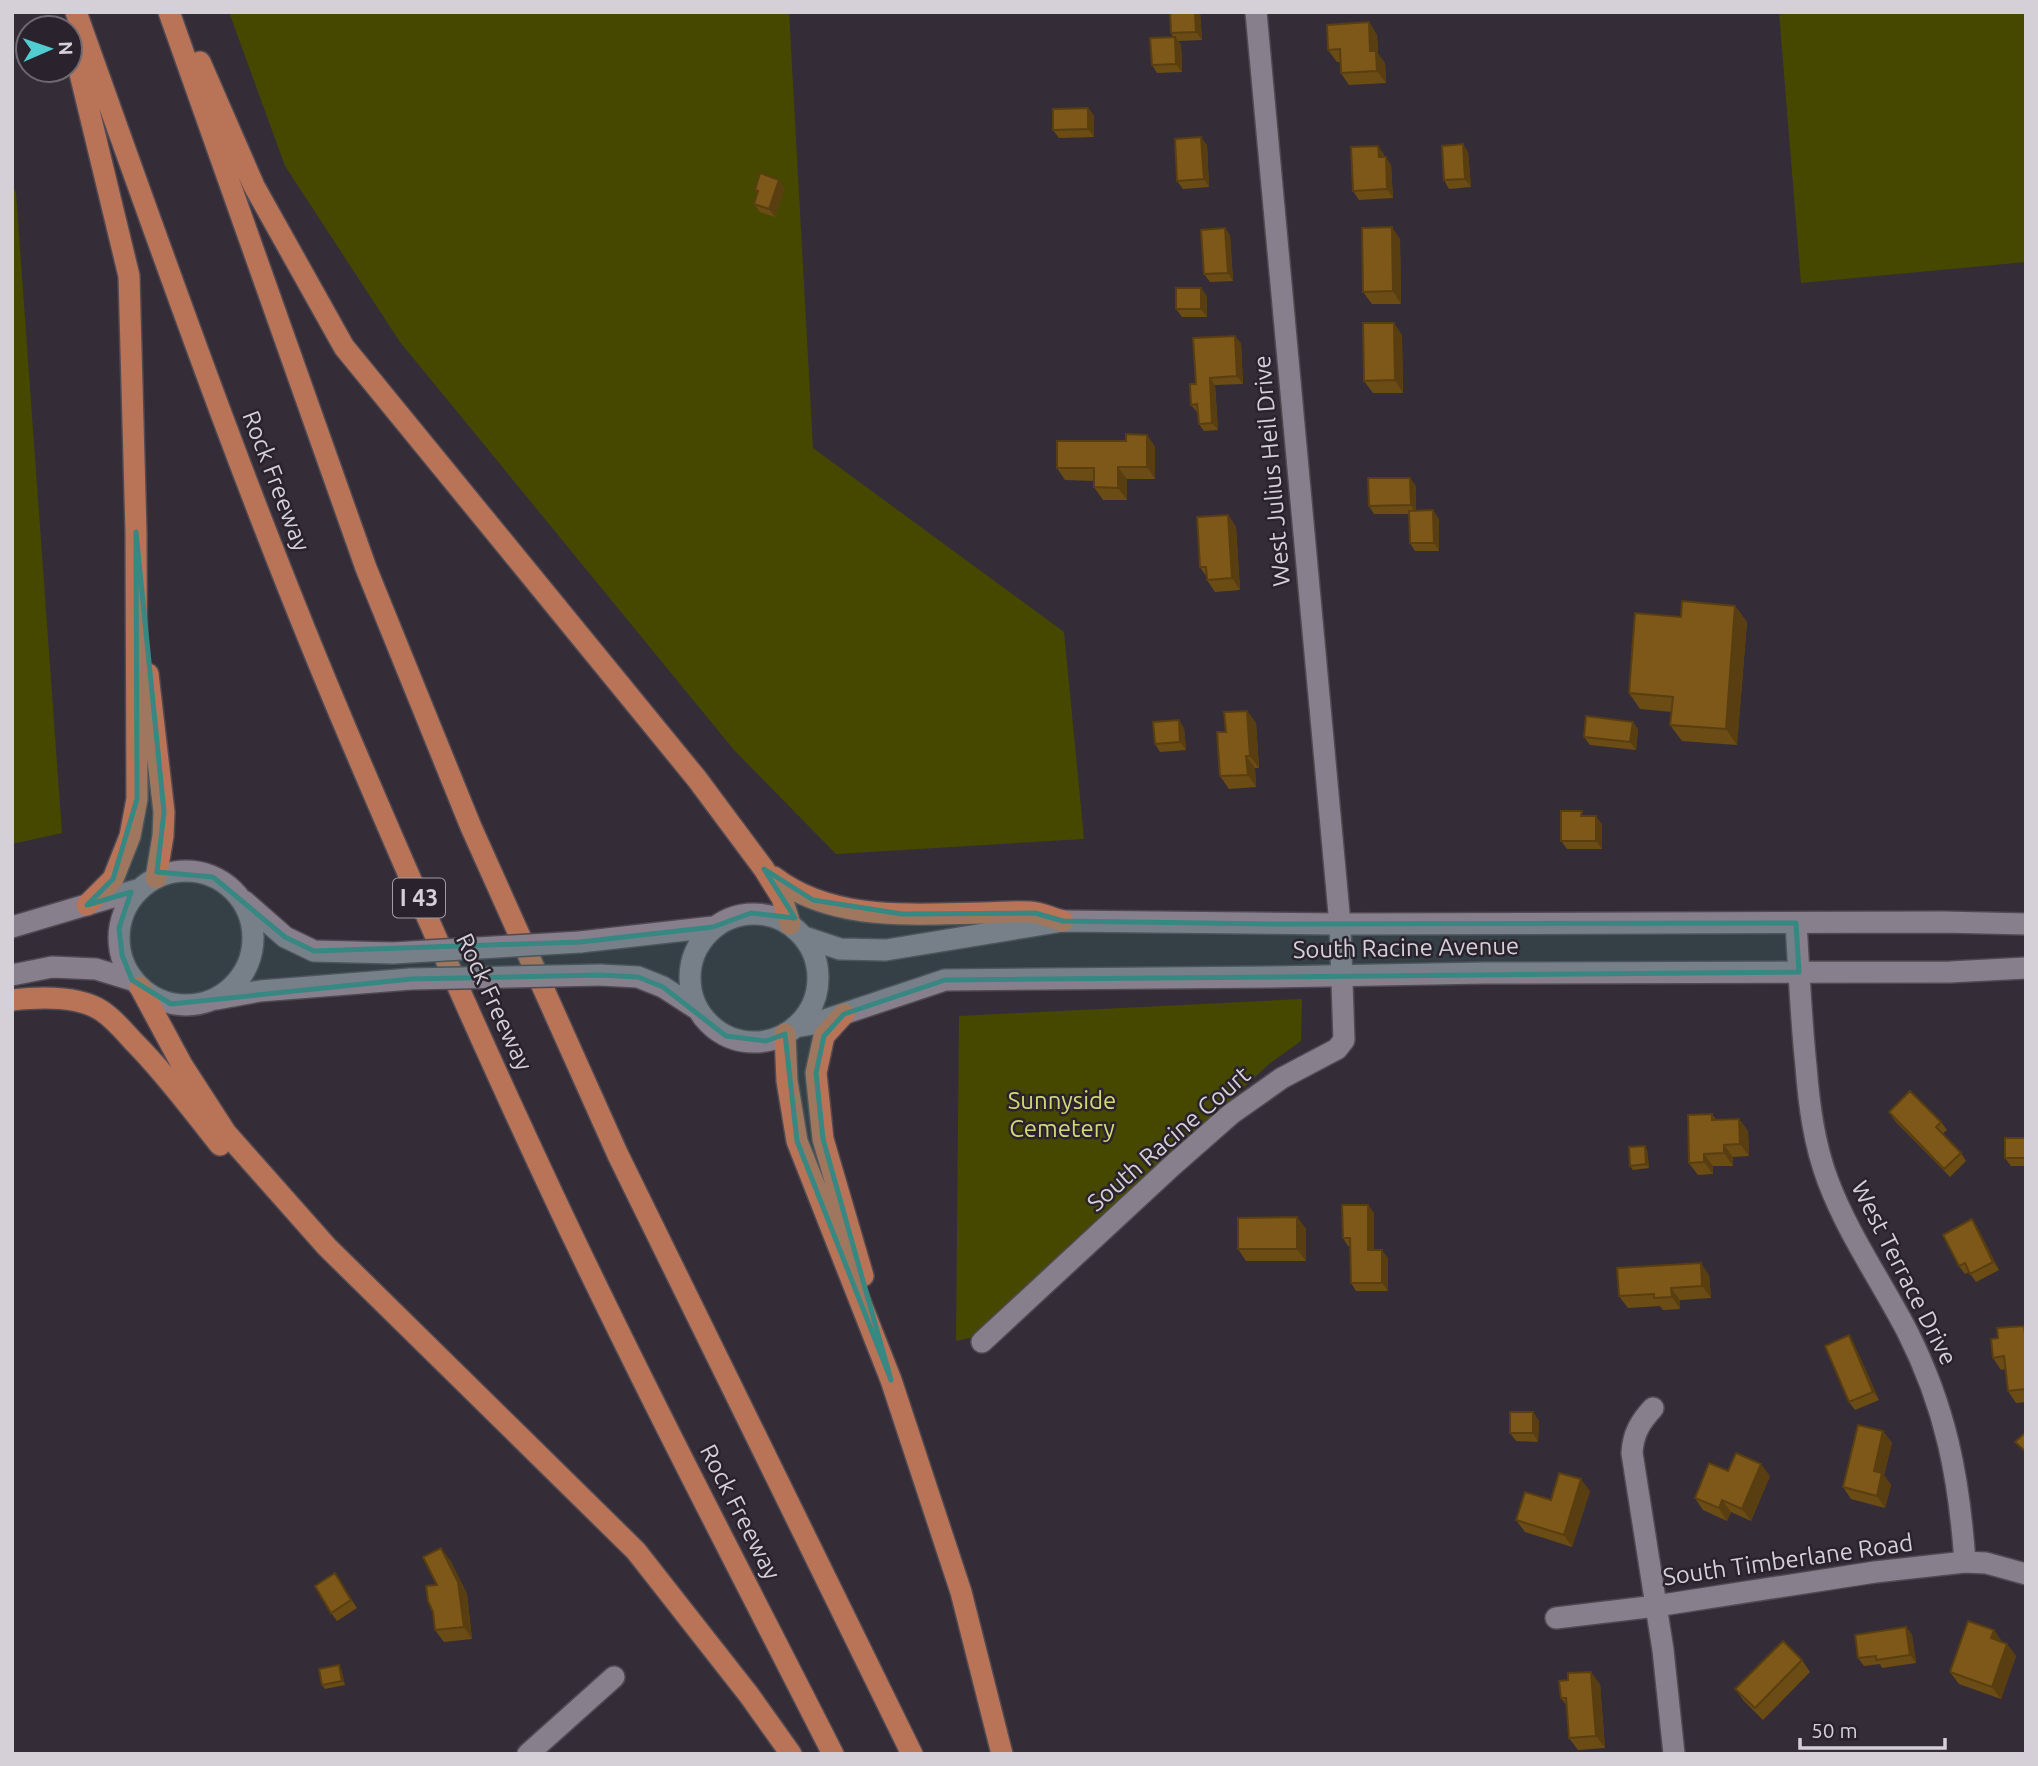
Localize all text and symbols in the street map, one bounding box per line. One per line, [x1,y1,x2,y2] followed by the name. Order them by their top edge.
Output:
[14,14,84,84] north arrow
[55,41,77,56] text: N
[1248,354,1295,588] street label: West Julius Heil Drive
[237,407,316,555] street label: Rock Freeway
[393,878,445,917] road number: I 43
[451,929,538,1075] street label: Rock Freeway
[1293,932,1519,963] street label: South Racine Avenue
[1082,1060,1256,1217] street label: South Racine Court
[1008,1087,1116,1142] park label: Sunnyside Cemetery
[1846,1176,1963,1369] street label: West Terrace Drive
[695,1440,786,1584] street label: Rock Freeway
[1661,1529,1915,1590] street label: South Timberlane Road
[1800,1706,1945,1750] scale bar
[1811,1718,1858,1742] text: 50 m

